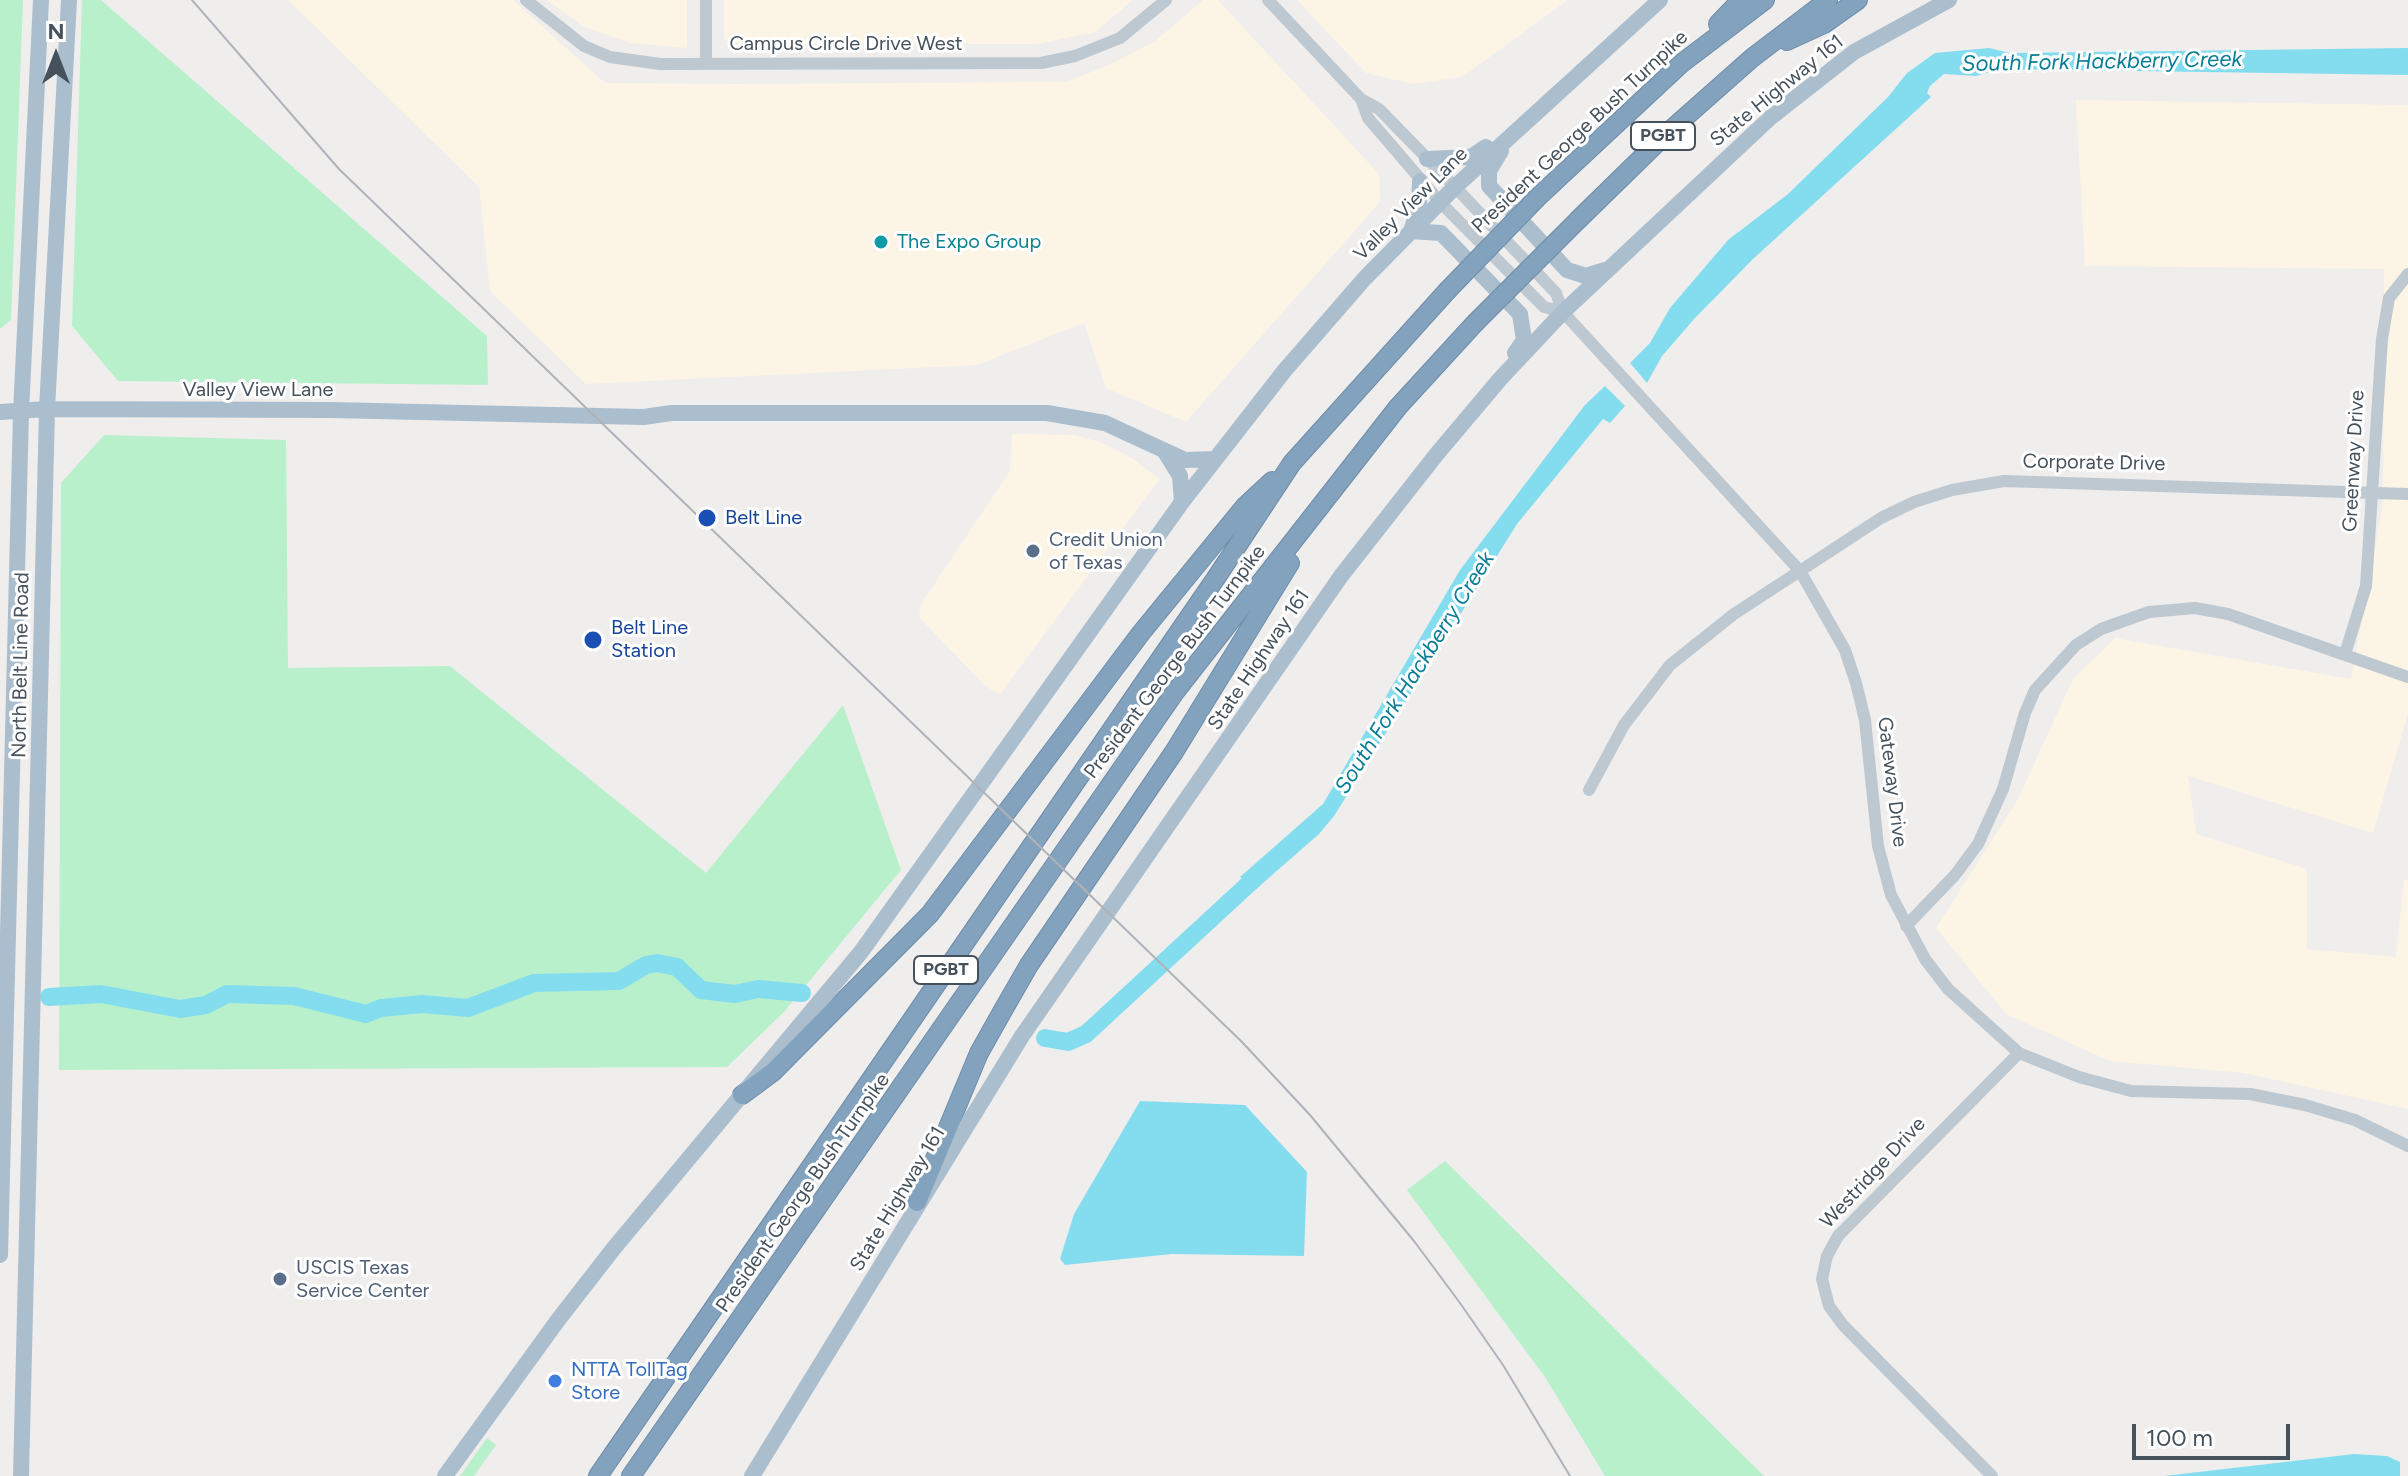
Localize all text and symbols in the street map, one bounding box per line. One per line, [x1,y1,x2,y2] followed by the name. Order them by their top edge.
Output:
[16,16,96,96] north arrow
[47,18,65,45] text: N
[1467,26,1693,238] street label: President George Bush Turnpike
[1706,30,1848,152] street label: State Highway 161
[729,32,963,56] street label: Campus Circle Drive West
[1962,46,2242,78] water label: South Fork Hackberry Creek
[1631,122,1695,150] road number: PGBT
[1349,142,1473,266] street label: Valley View Lane
[897,230,1041,254] place label: The Expo Group
[872,233,890,251] marker: The Expo Group
[183,378,333,402] street label: Valley View Lane
[2338,389,2370,533] street label: Greenway Drive
[2022,450,2166,476] street label: Corporate Drive
[725,506,802,530] place label: Belt Line
[696,507,718,529] marker: Belt Line
[1049,528,1163,575] place label: Credit Union of Texas
[1079,540,1271,784] street label: President George Bush Turnpike
[1024,542,1042,560] marker: Credit Union of Texas
[1330,547,1500,799] water label: South Fork Hackberry Creek
[7,572,35,758] street label: North Belt Line Road
[1203,585,1315,735] street label: State Highway 161
[611,616,688,663] place label: Belt Line Station
[582,629,604,651] marker: Belt Line Station
[1872,716,1912,848] street label: Gateway Drive
[914,956,978,984] road number: PGBT
[711,1069,895,1317] street label: President George Bush Turnpike
[1815,1112,1931,1234] street label: Westridge Drive
[845,1122,951,1276] street label: State Highway 161
[296,1256,429,1303] place label: USCIS Texas Service Center
[271,1270,289,1288] marker: USCIS Texas Service Center
[571,1358,688,1405] place label: NTTA TollTag Store
[546,1372,564,1390] marker: NTTA TollTag Store
[2136,1408,2294,1458] scale bar
[2146,1423,2213,1452] text: 100 m

